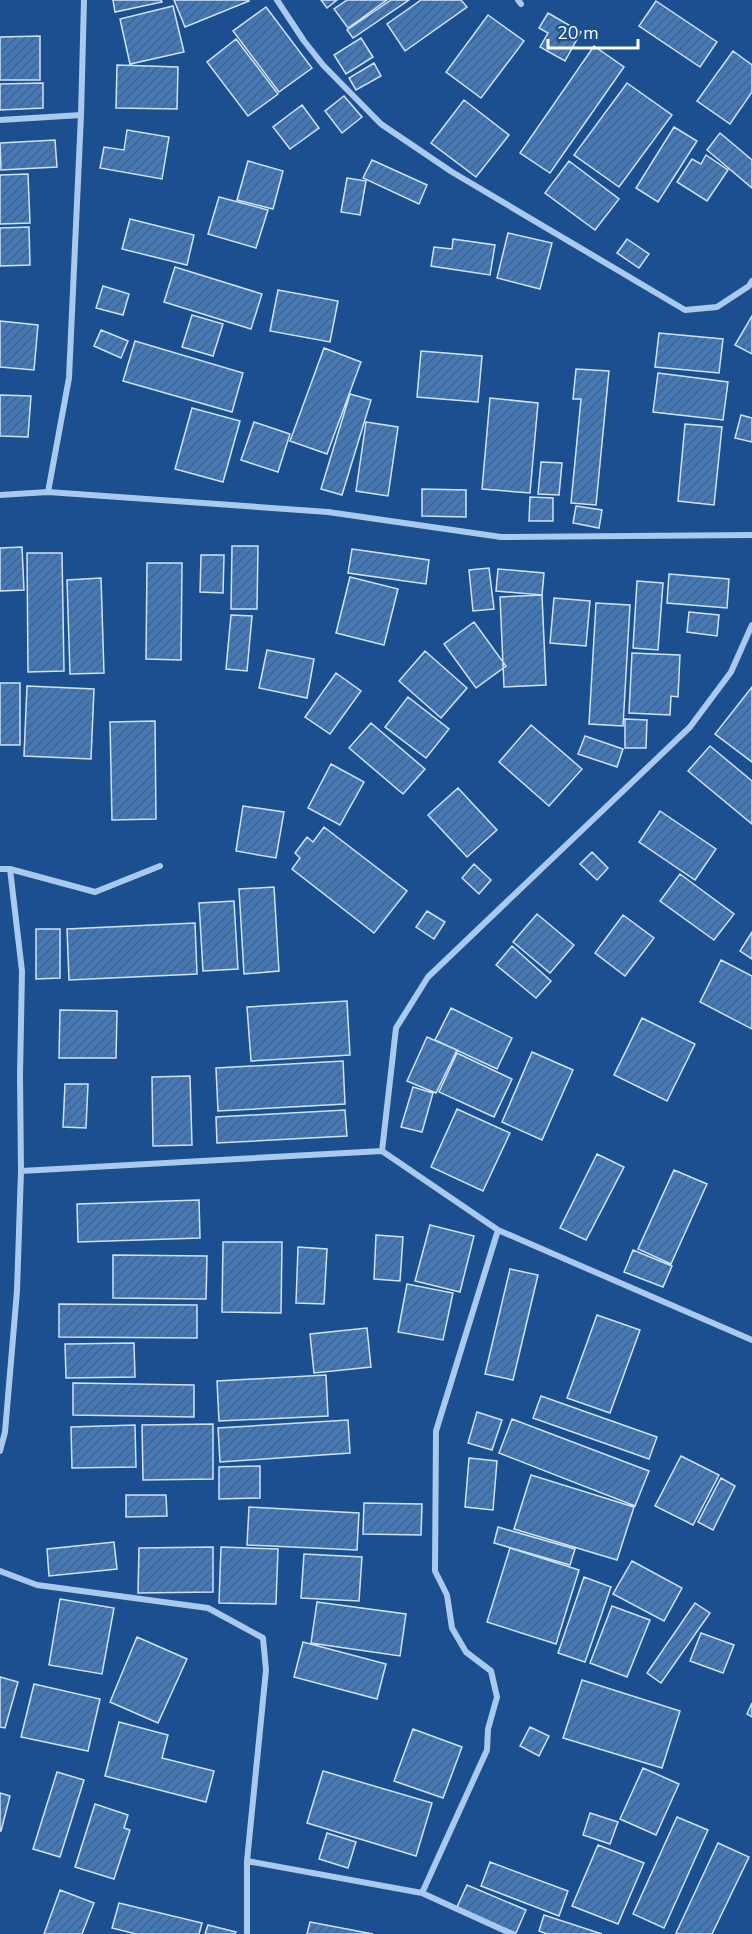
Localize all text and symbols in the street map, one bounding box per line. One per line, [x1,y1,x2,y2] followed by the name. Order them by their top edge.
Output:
[548,12,638,50] scale bar
[557,21,599,45] text: 20 m

